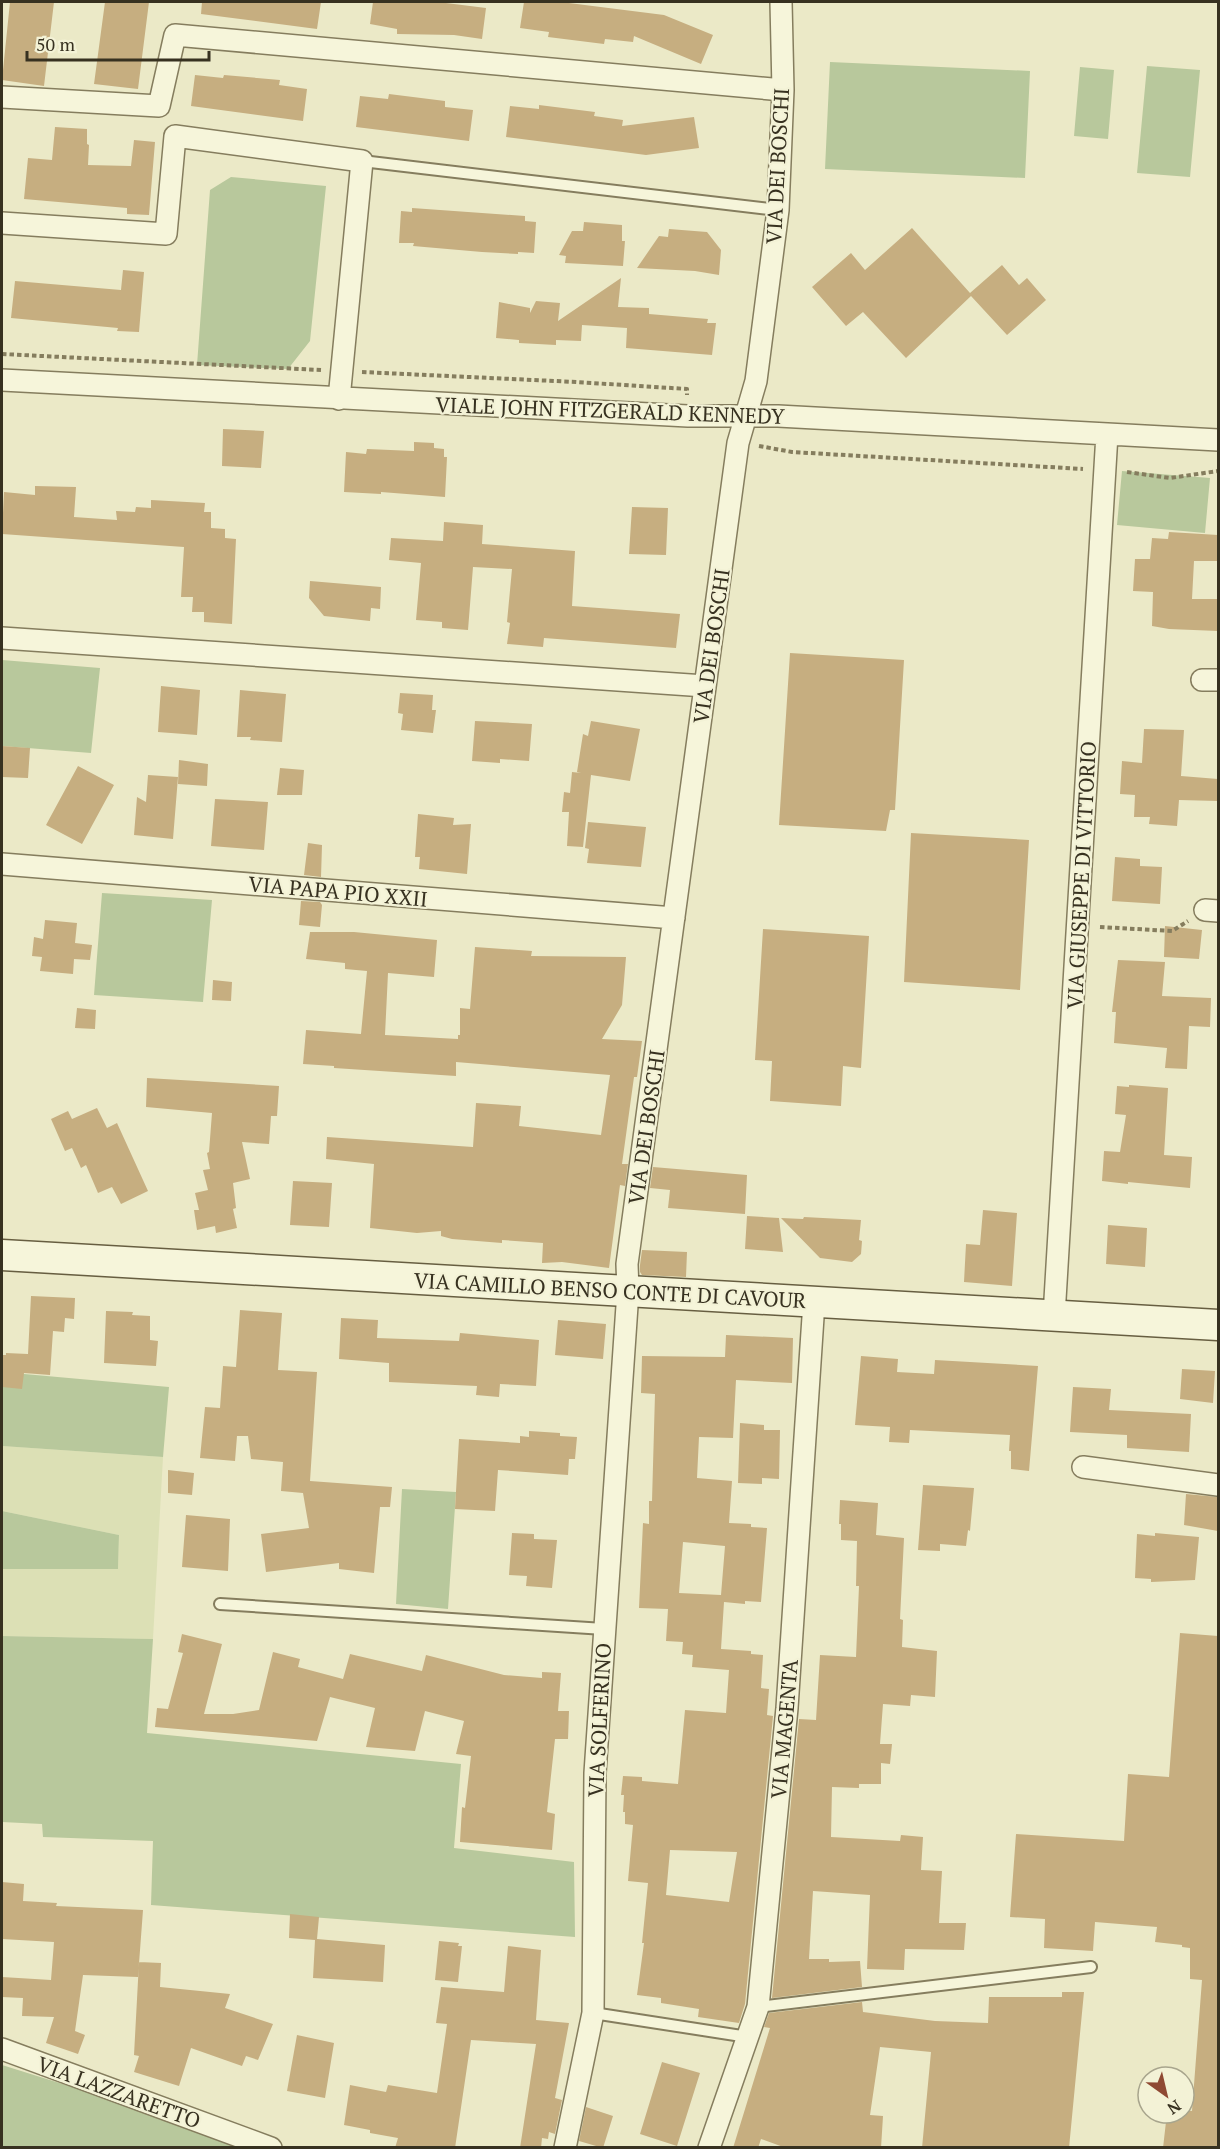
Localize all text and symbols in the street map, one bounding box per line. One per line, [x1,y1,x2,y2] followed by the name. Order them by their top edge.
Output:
[27,24,208,62] scale bar
[36,32,76,56] text: 50 m
[759,87,795,245] street label: VIA DEI BOSCHI
[435,390,786,430] street label: VIALE JOHN FITZGERALD KENNEDY
[686,567,736,725] street label: VIA DEI BOSCHI
[1060,740,1102,1010] street label: VIA GIUSEPPE DI VITTORIO
[247,869,429,913] street label: VIA PAPA PIO XXII
[621,1048,671,1206] street label: VIA DEI BOSCHI
[413,1266,807,1314] street label: VIA CAMILLO BENSO CONTE DI CAVOUR
[581,1642,617,1798] street label: VIA SOLFERINO
[764,1657,804,1800] street label: VIA MAGENTA
[33,2049,205,2135] street label: VIA LAZZARETTO
[1136,2065,1196,2125] north arrow
[1163,2095,1186,2120] text: N

